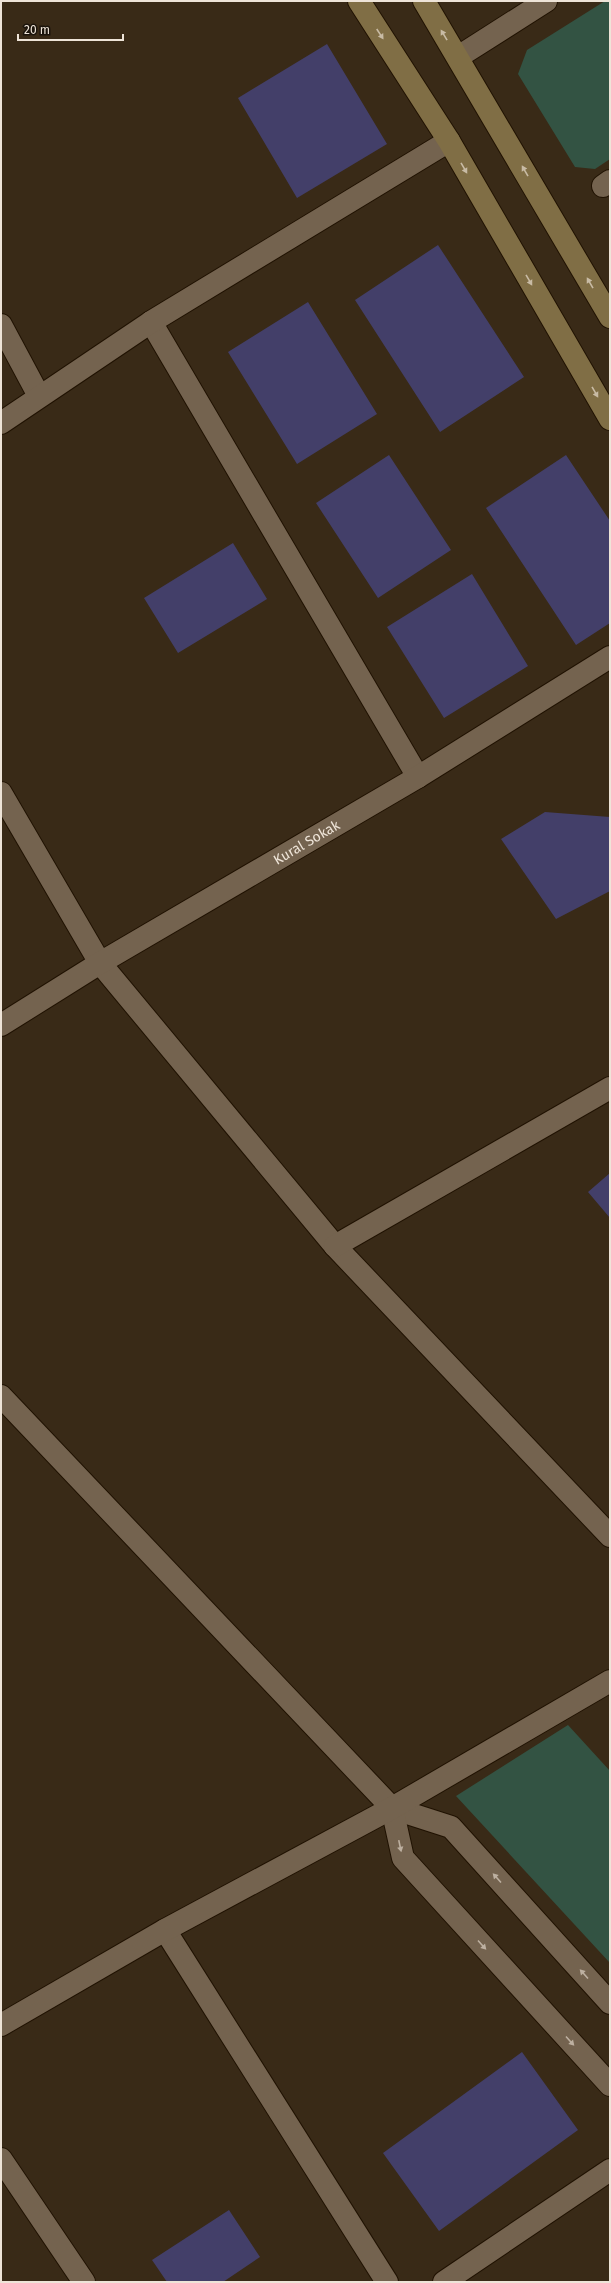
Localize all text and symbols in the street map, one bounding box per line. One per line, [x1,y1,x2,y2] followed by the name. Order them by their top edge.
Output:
[18,16,123,42] scale bar
[24,23,50,37] text: 20 m
[376,29,384,39] one-way arrow
[441,29,448,41] one-way arrow
[460,162,467,174] one-way arrow
[521,165,528,177] one-way arrow
[526,274,533,286] one-way arrow
[587,277,594,289] one-way arrow
[591,387,598,398] one-way arrow
[270,816,344,869] street label: Kural Sokak
[398,1840,404,1852] one-way arrow
[492,1872,501,1883] one-way arrow
[477,1940,487,1950] one-way arrow
[579,1969,589,1979] one-way arrow
[565,2036,574,2046] one-way arrow

